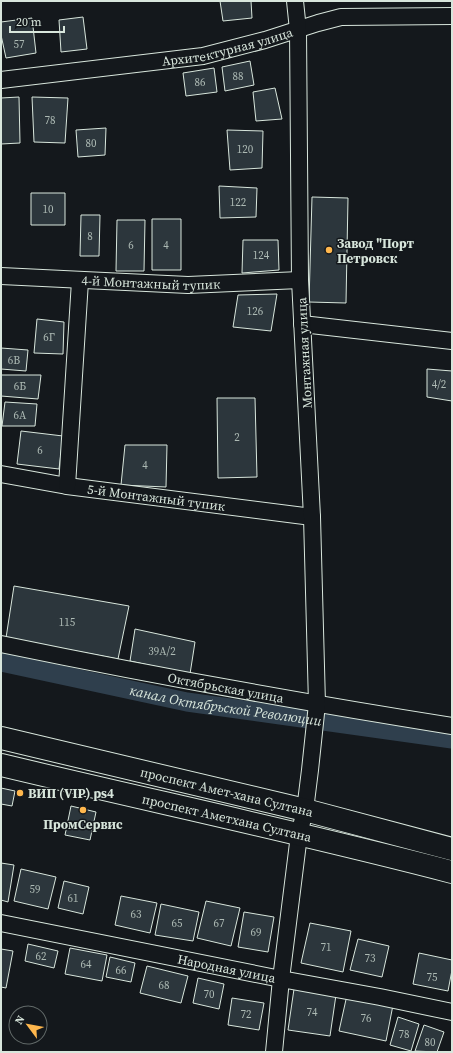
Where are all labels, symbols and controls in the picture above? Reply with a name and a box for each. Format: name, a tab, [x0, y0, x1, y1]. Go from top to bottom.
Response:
scale bar	[10, 8, 64, 34]
text: 20 m	[16, 14, 42, 30]
street label: Архитектурная улица	[161, 24, 295, 70]
house number: 57	[14, 37, 25, 52]
house number: 88	[233, 69, 244, 84]
house number: 86	[195, 75, 206, 90]
house number: 78	[45, 113, 56, 128]
house number: 80	[86, 136, 97, 151]
house number: 120	[237, 142, 254, 157]
house number: 122	[230, 195, 247, 210]
house number: 10	[43, 202, 54, 217]
house number: 8	[87, 229, 93, 244]
place label: Завод "Порт Петровск	[337, 235, 414, 267]
house number: 6	[128, 238, 134, 253]
house number: 4	[163, 238, 169, 253]
marker: Завод "Порт Петровск	[324, 245, 334, 255]
house number: 124	[253, 248, 270, 263]
street label: 4-й Монтажный тупик	[81, 272, 221, 294]
street label: Монтажная улица	[293, 297, 316, 409]
house number: 126	[247, 304, 264, 319]
house number: 6Г	[43, 330, 55, 345]
house number: 6В	[8, 353, 20, 368]
house number: 4/2	[432, 377, 447, 392]
house number: 6Б	[14, 379, 26, 394]
house number: 6А	[14, 408, 27, 423]
house number: 2	[234, 430, 240, 445]
house number: 6	[37, 443, 43, 458]
house number: 4	[142, 458, 148, 473]
street label: 5-й Монтажный тупик	[86, 481, 226, 515]
house number: 115	[59, 615, 76, 630]
house number: 39А/2	[148, 644, 176, 659]
street label: Октябрьская улица	[166, 669, 285, 707]
water label: канал Октябрьской Революции	[128, 680, 323, 731]
street label: проспект Амет-хана Султана	[138, 763, 315, 821]
place label: ВИП (VIP) ps4	[28, 785, 114, 802]
marker: ВИП (VIP) ps4	[15, 788, 25, 798]
street label: проспект Аметхана Султана	[140, 790, 314, 846]
marker: ПромСервис	[78, 805, 88, 815]
place label: ПромСервис	[43, 816, 123, 833]
house number: 59	[30, 882, 41, 897]
house number: 61	[68, 891, 79, 906]
house number: 63	[131, 907, 142, 922]
house number: 65	[172, 916, 183, 931]
house number: 67	[214, 916, 225, 931]
house number: 69	[251, 925, 262, 940]
house number: 71	[321, 940, 332, 955]
house number: 62	[36, 949, 47, 964]
street label: Народная улица	[176, 950, 277, 987]
house number: 73	[365, 951, 376, 966]
house number: 64	[81, 957, 92, 972]
house number: 66	[116, 963, 127, 978]
house number: 75	[427, 970, 438, 985]
house number: 68	[159, 978, 170, 993]
house number: 70	[204, 987, 215, 1002]
north arrow	[8, 1005, 48, 1045]
house number: 74	[307, 1005, 318, 1020]
house number: 72	[241, 1007, 252, 1022]
house number: 76	[361, 1011, 372, 1026]
text: N	[11, 1013, 28, 1027]
house number: 78	[399, 1027, 410, 1042]
house number: 80	[425, 1035, 436, 1050]

